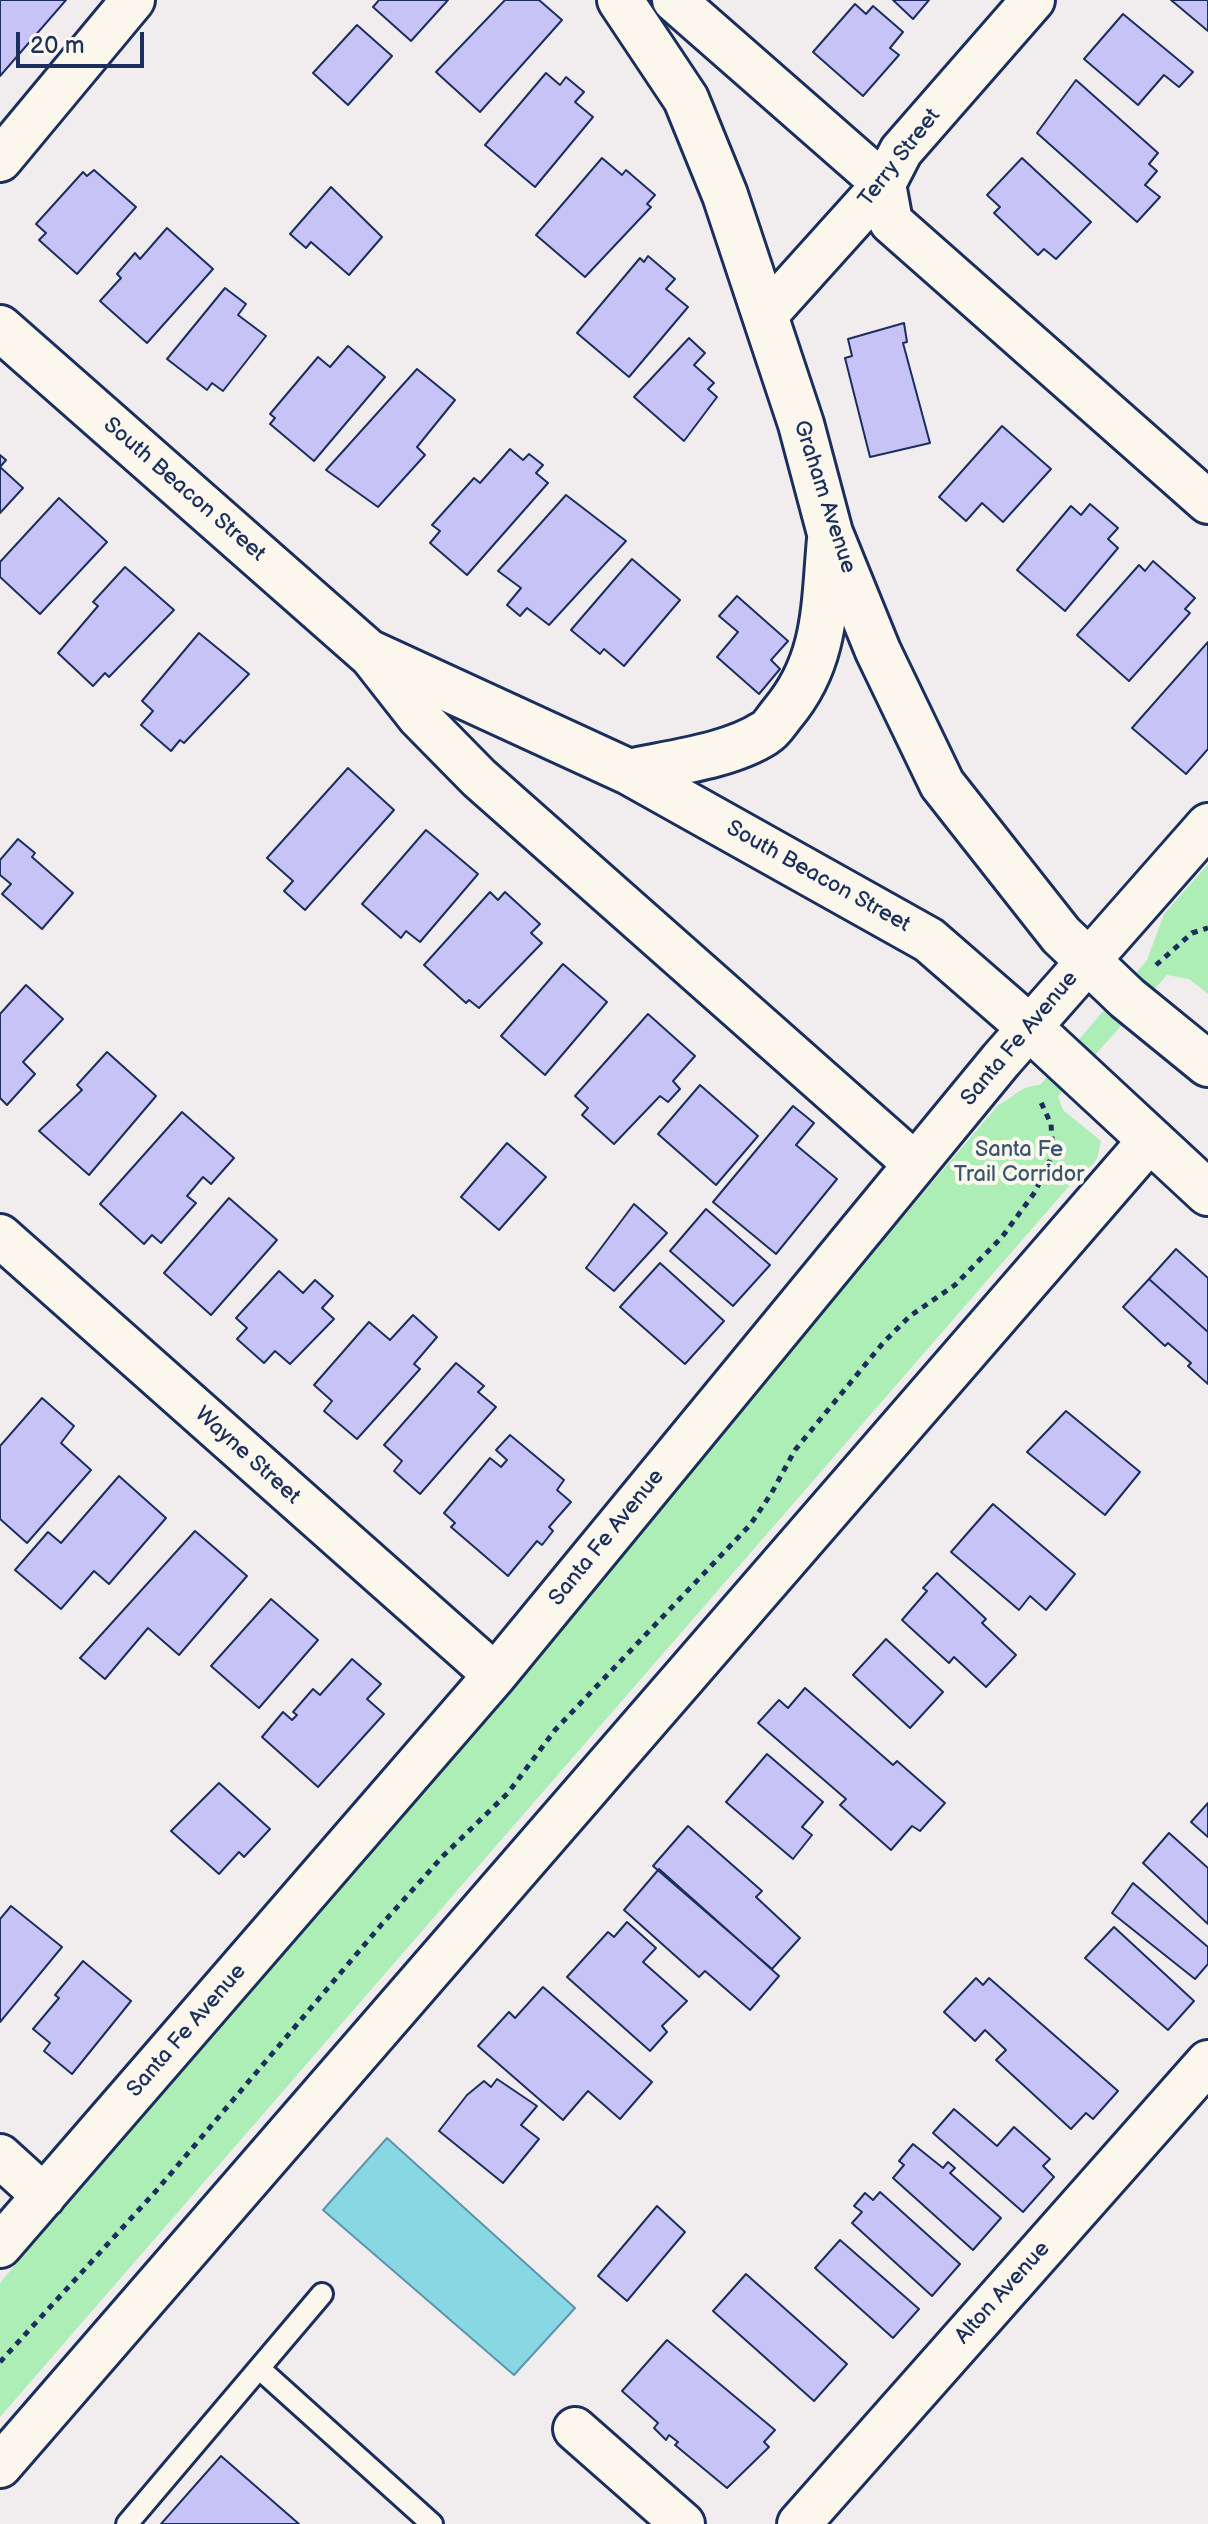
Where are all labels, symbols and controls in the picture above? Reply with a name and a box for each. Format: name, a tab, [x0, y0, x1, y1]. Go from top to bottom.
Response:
scale bar	[20, 16, 148, 66]
text: 20 m	[30, 31, 85, 60]
street label: Terry Street	[854, 104, 946, 212]
street label: South Beacon Street	[98, 412, 270, 568]
street label: Graham Avenue	[787, 417, 861, 577]
street label: South Beacon Street	[721, 815, 915, 939]
street label: Santa Fe Avenue	[956, 966, 1084, 1112]
park label: Santa Fe Trail Corridor	[954, 1137, 1084, 1188]
street label: Wayne Street	[189, 1402, 305, 1510]
street label: Santa Fe Avenue	[544, 1464, 670, 1612]
street label: Santa Fe Avenue	[122, 1959, 252, 2103]
street label: Alton Avenue	[950, 2236, 1056, 2350]

